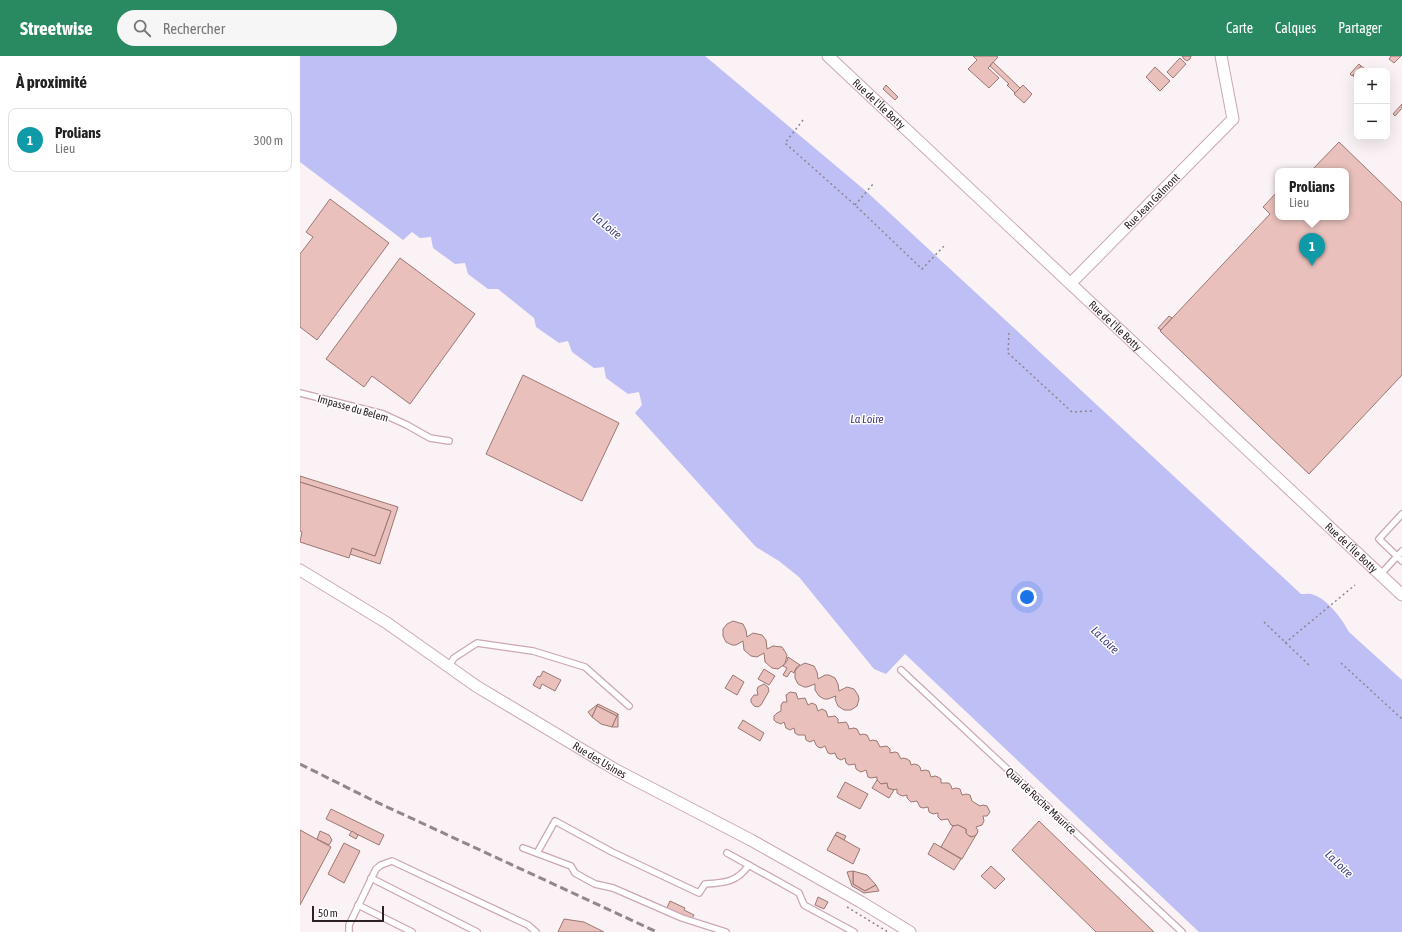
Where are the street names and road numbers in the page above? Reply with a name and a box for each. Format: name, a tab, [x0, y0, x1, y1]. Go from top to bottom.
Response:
street label: Rue de l'Île Botty	[850, 77, 908, 132]
street label: Rue Jean Galmont	[1122, 171, 1182, 231]
street label: Rue de l'Île Botty	[1087, 298, 1144, 353]
street label: Impasse du Belem	[316, 392, 390, 424]
street label: Rue de l'Île Botty	[1323, 520, 1380, 575]
street label: Rue des Usines	[571, 740, 629, 780]
street label: Quai de Roche Maurice	[1003, 765, 1079, 837]

